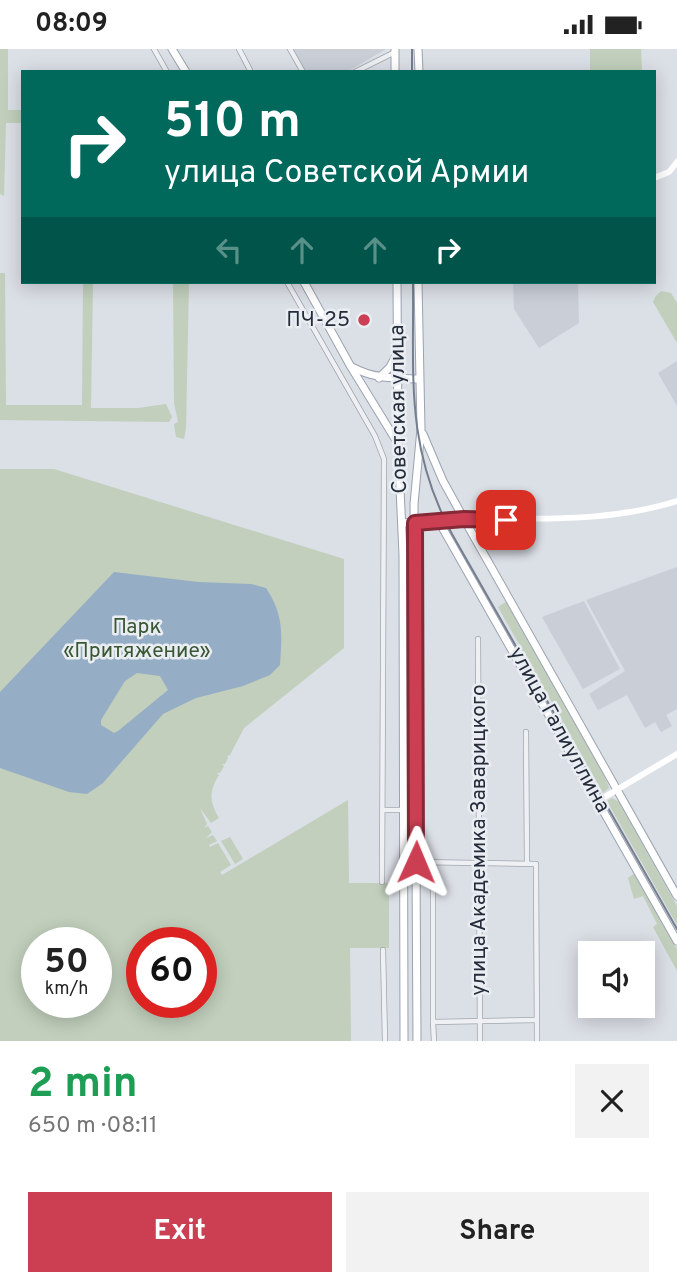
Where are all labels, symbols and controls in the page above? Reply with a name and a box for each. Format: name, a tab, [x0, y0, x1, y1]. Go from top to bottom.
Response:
text: 08:09	[35, 8, 108, 41]
text: 510 m	[164, 93, 301, 155]
icon: right	[49, 98, 140, 189]
text: улица Советской Армии	[164, 154, 529, 194]
icon: left	[210, 231, 248, 269]
icon: ahead	[283, 231, 321, 269]
icon: ahead	[356, 231, 394, 269]
icon: right	[429, 231, 467, 269]
place label: ПЧ-25	[286, 307, 350, 334]
marker: ПЧ-25	[356, 312, 372, 328]
street label: Советская улица	[384, 324, 414, 494]
pin	[476, 490, 536, 550]
icon: arrive	[487, 501, 525, 539]
park label: Парк «Притяжение»	[63, 614, 211, 665]
street label: улица Галиуллина	[502, 642, 616, 818]
street label: улица Академика Заварицкого	[466, 684, 493, 996]
position arrow	[379, 825, 453, 899]
speed limit sign: 60	[126, 927, 217, 1018]
text: 50	[44, 941, 89, 985]
map controls	[578, 941, 655, 1018]
button: sound	[578, 941, 655, 1018]
text: km/h	[45, 978, 88, 1001]
text: 2 min	[28, 1059, 138, 1112]
button: close	[575, 1064, 649, 1138]
text: 650 m · 08:11	[28, 1112, 158, 1141]
button: Exit	[28, 1192, 332, 1272]
button: Share	[346, 1192, 649, 1272]

